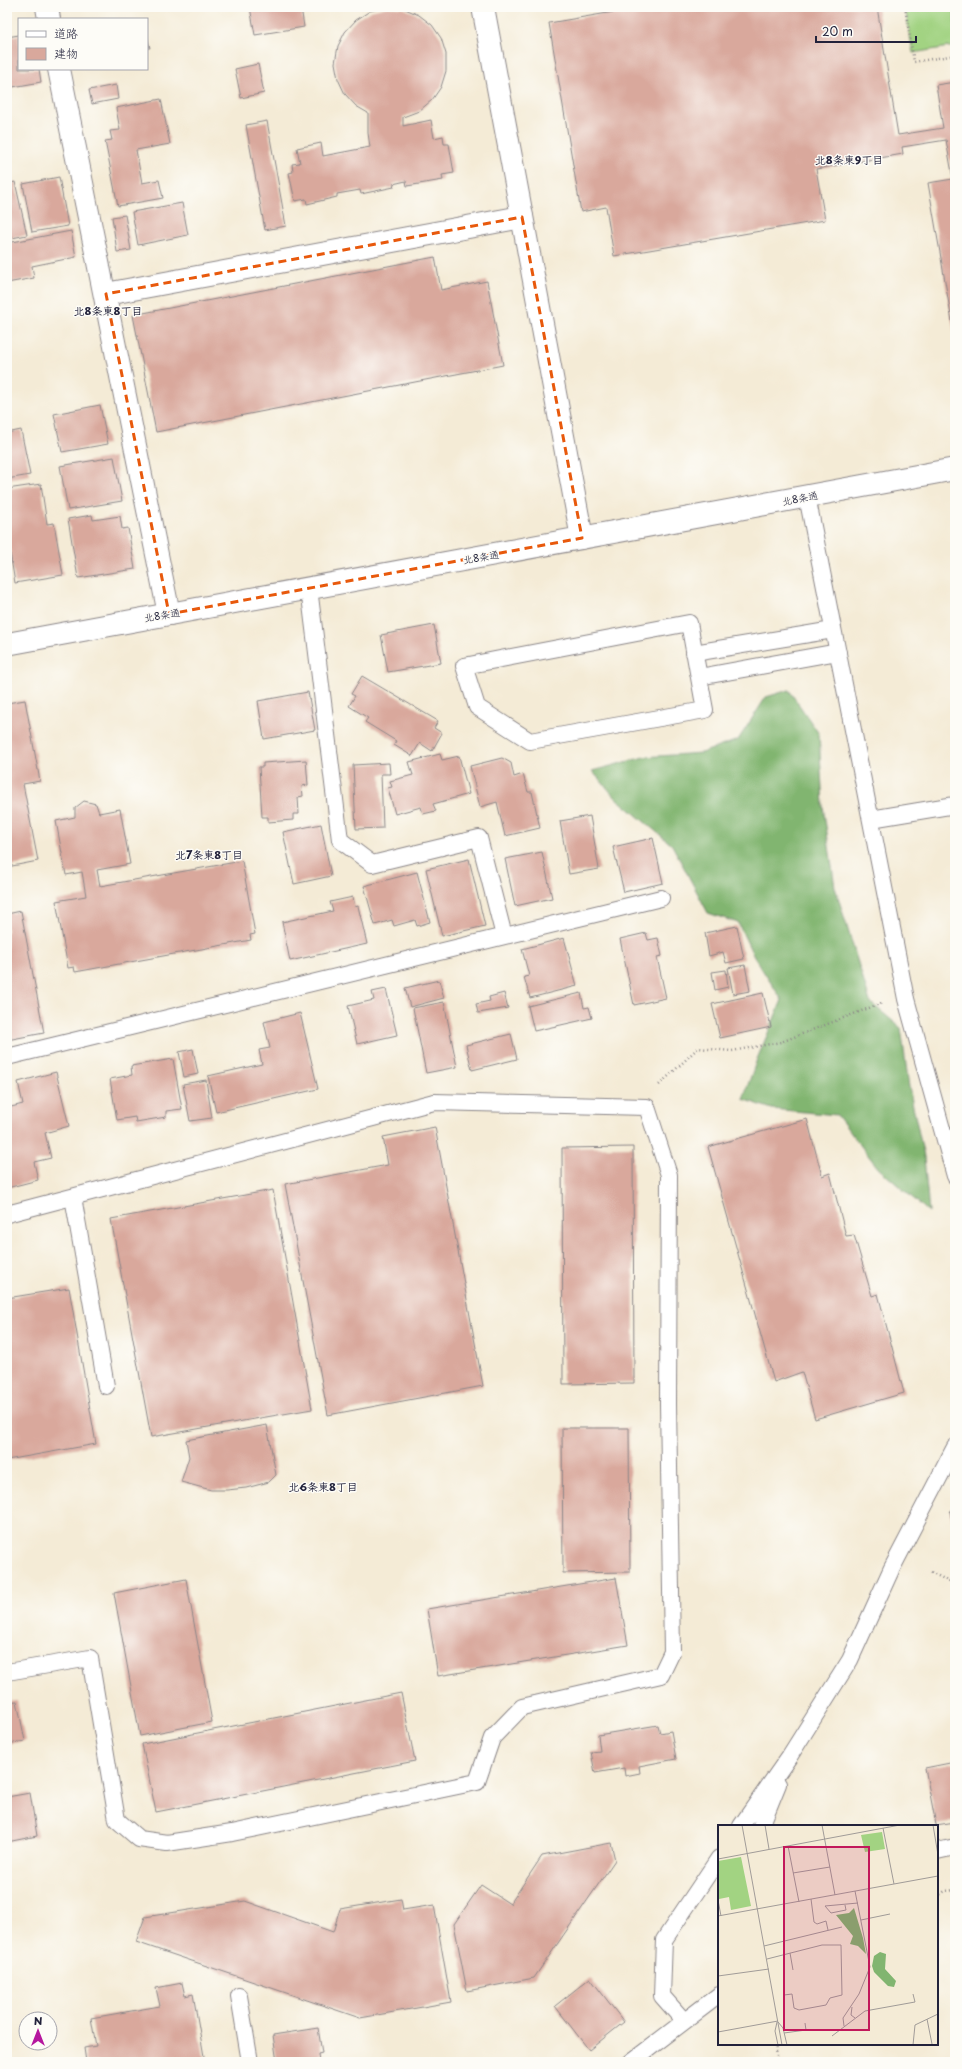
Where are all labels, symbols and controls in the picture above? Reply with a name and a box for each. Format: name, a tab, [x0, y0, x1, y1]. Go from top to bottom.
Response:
legend	[18, 18, 148, 70]
scale bar	[816, 18, 916, 44]
text: 20 m	[822, 22, 853, 40]
text: 道路	[54, 24, 78, 42]
text: 建物	[54, 44, 78, 62]
district label: 北8条東9丁目	[815, 151, 883, 168]
district label: 北8条東8丁目	[74, 302, 142, 319]
street label: 北8条通	[781, 487, 819, 508]
street label: 北8条通	[462, 546, 500, 567]
street label: 北8条通	[143, 604, 181, 625]
district label: 北7条東8丁目	[175, 846, 243, 863]
district label: 北6条東8丁目	[288, 1478, 358, 1495]
inset map	[718, 1825, 938, 2045]
north arrow	[18, 2011, 58, 2051]
text: N	[34, 2012, 43, 2029]

